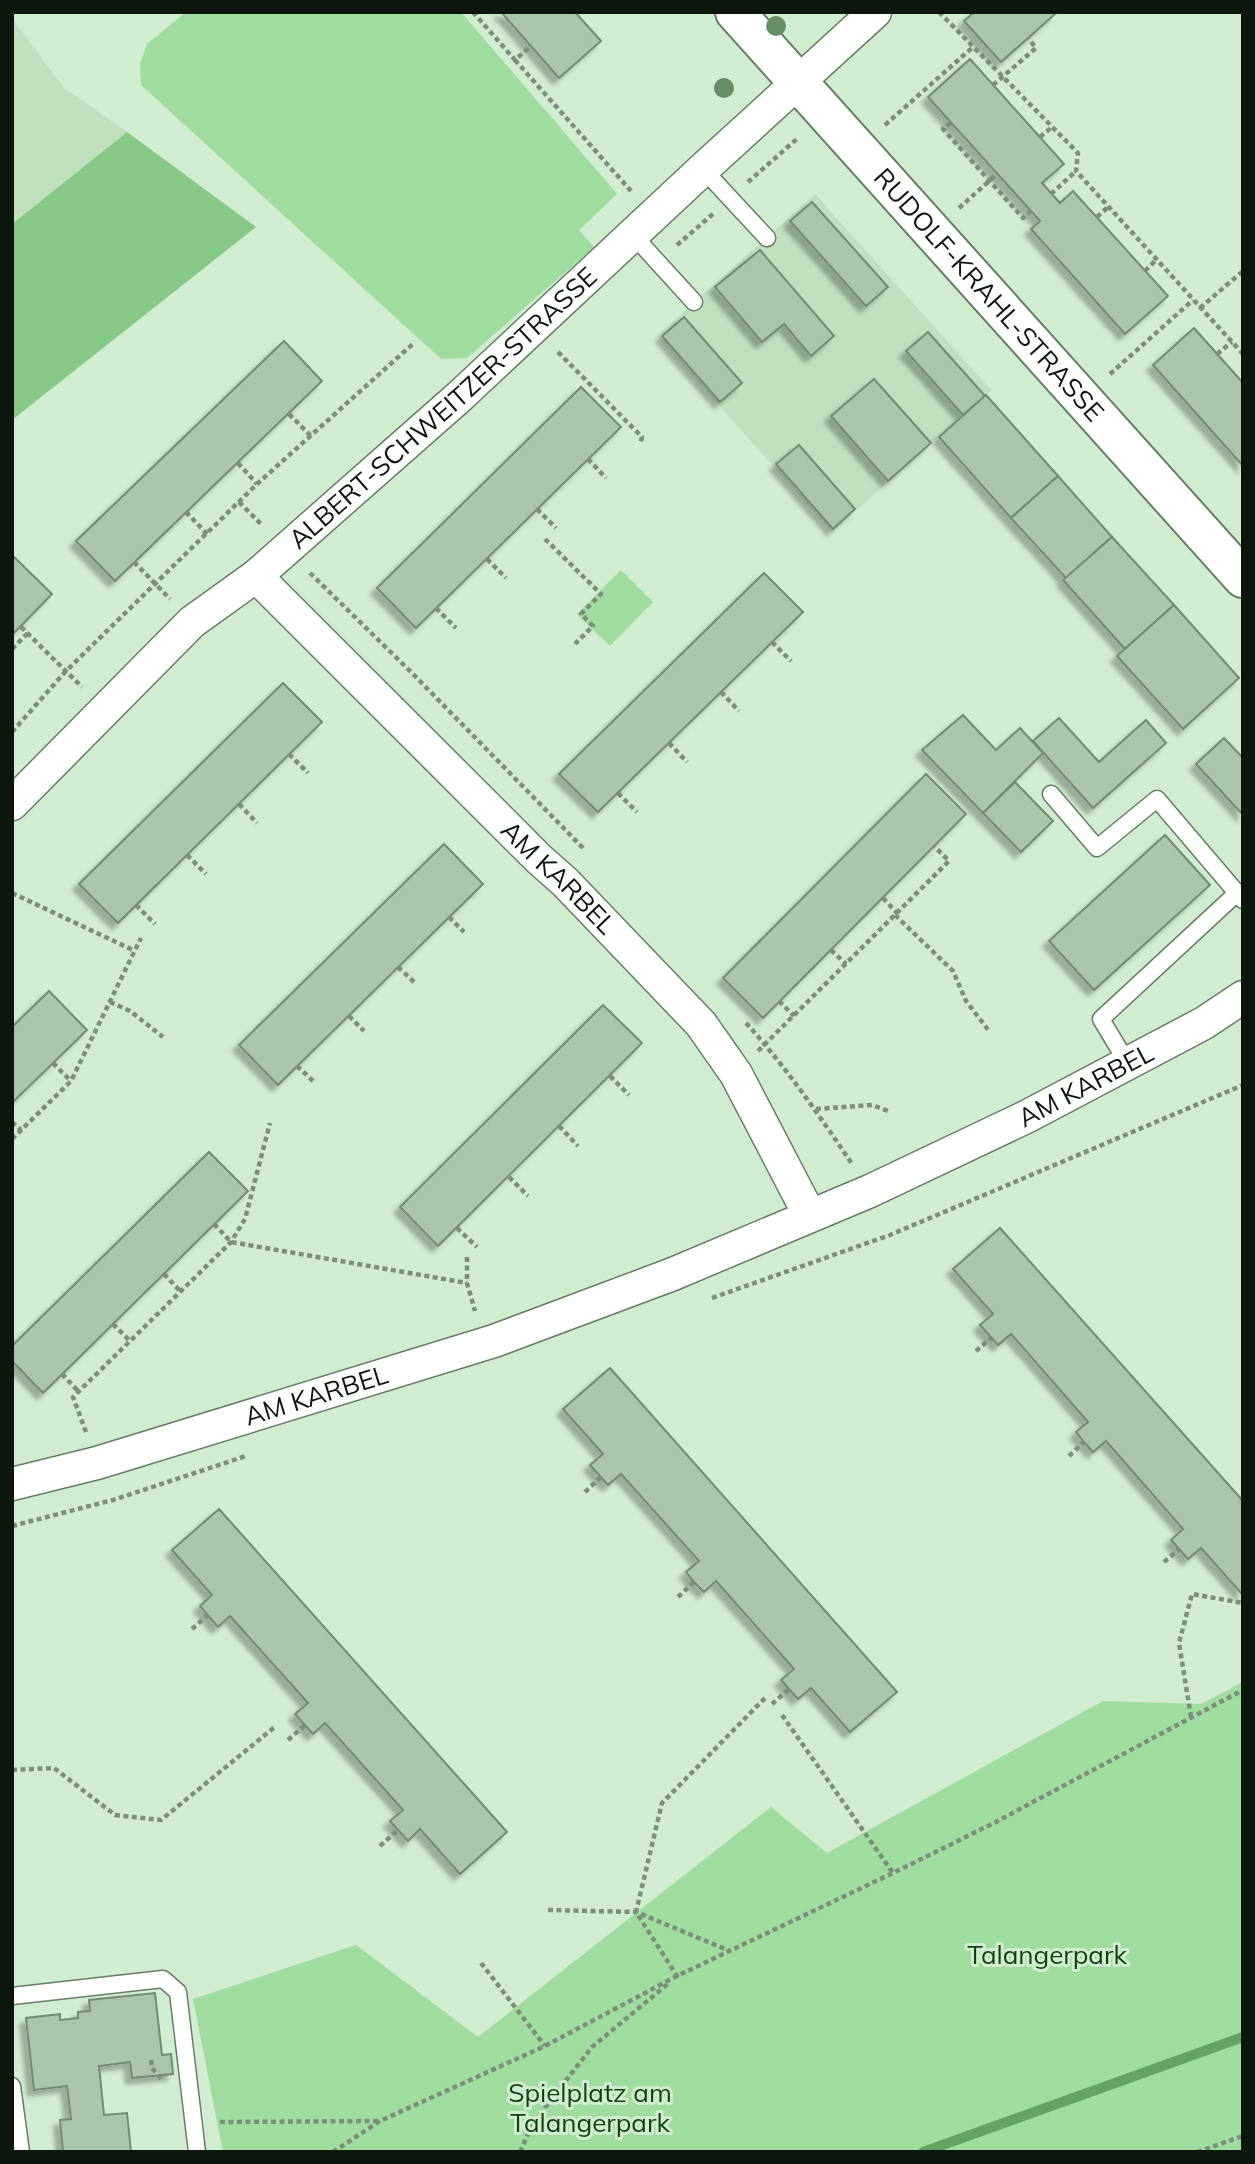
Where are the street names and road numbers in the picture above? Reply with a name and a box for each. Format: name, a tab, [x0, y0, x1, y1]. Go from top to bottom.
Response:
street label: RUDOLF-KRAHL-STRASSE	[867, 161, 1111, 428]
street label: ALBERT-SCHWEITZER-STRASSE	[282, 260, 603, 556]
street label: AM KARBEL	[494, 813, 623, 941]
street label: AM KARBEL	[1012, 1036, 1159, 1134]
street label: AM KARBEL	[240, 1358, 392, 1433]

